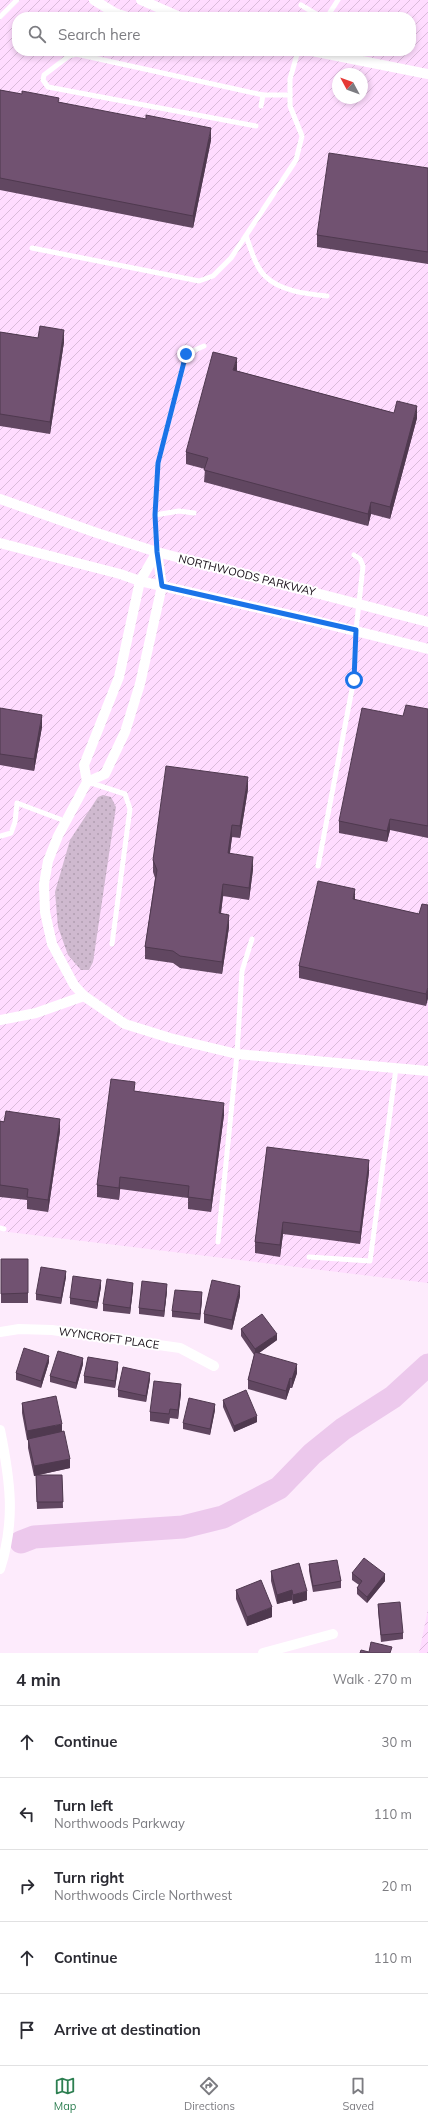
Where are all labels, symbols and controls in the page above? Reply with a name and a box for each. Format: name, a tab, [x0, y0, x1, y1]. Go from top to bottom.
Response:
search box	[12, 12, 416, 56]
icon: search	[26, 23, 48, 45]
text: Search here	[58, 25, 140, 44]
north arrow	[332, 68, 368, 104]
route end	[177, 345, 195, 363]
street label: NORTHWOODS PARKWAY	[177, 551, 317, 599]
route start	[345, 671, 363, 689]
street label: WYNCROFT PLACE	[58, 1324, 160, 1352]
text: 4 min	[16, 1669, 61, 1690]
text: Walk · 270 m	[333, 1671, 412, 1687]
icon: ahead	[16, 1731, 38, 1753]
text: Continue	[54, 1732, 117, 1751]
text: 30 m	[382, 1734, 412, 1750]
text: Turn left	[54, 1796, 113, 1815]
icon: left	[16, 1803, 38, 1825]
text: 110 m	[374, 1806, 412, 1822]
text: Northwoods Parkway	[54, 1815, 185, 1831]
text: Turn right	[54, 1868, 124, 1887]
icon: right	[16, 1875, 38, 1897]
text: 20 m	[382, 1878, 412, 1894]
text: Northwoods Circle Northwest	[54, 1887, 232, 1903]
icon: ahead	[16, 1947, 38, 1969]
text: Continue	[54, 1948, 117, 1967]
text: 110 m	[374, 1950, 412, 1966]
icon: arrive	[16, 2019, 38, 2041]
text: Arrive at destination	[54, 2020, 201, 2039]
tab: Map	[54, 2075, 76, 2113]
tab: Directions	[184, 2075, 235, 2113]
tab: Saved	[342, 2075, 374, 2113]

